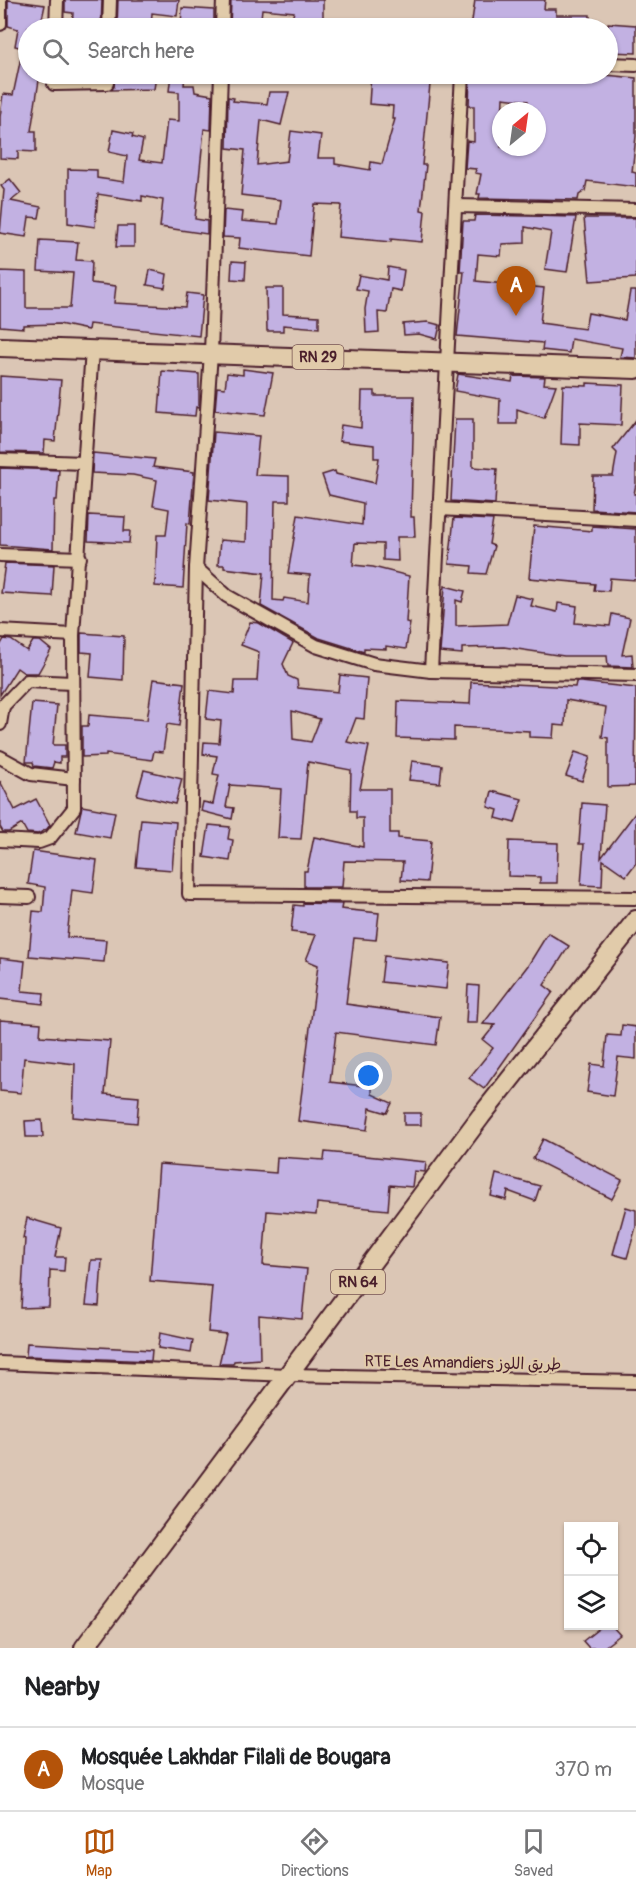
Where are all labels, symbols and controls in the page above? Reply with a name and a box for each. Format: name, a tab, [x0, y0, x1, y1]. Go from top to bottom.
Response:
search box	[18, 18, 618, 84]
icon: search	[39, 35, 72, 68]
text: Search here	[87, 37, 194, 65]
north arrow	[492, 102, 546, 156]
pin: A	[496, 266, 536, 316]
road number: RN 29	[292, 345, 344, 369]
your location	[354, 1061, 383, 1090]
road number: RN 64	[331, 1270, 385, 1294]
street label: RTE Les Amandiers طريق اللوز	[364, 1351, 562, 1375]
map controls	[564, 1522, 618, 1630]
button: locate	[564, 1522, 618, 1576]
button: layers	[564, 1576, 618, 1630]
text: Nearby	[24, 1671, 100, 1703]
text: Mosquée Lakhdar Filali de Bougara	[81, 1743, 391, 1771]
text: A	[37, 1757, 50, 1782]
text: 370 m	[555, 1757, 612, 1782]
text: Mosque	[81, 1771, 144, 1796]
tab: Map	[83, 1825, 116, 1881]
tab: Directions	[281, 1825, 349, 1881]
tab: Saved	[514, 1825, 553, 1881]

